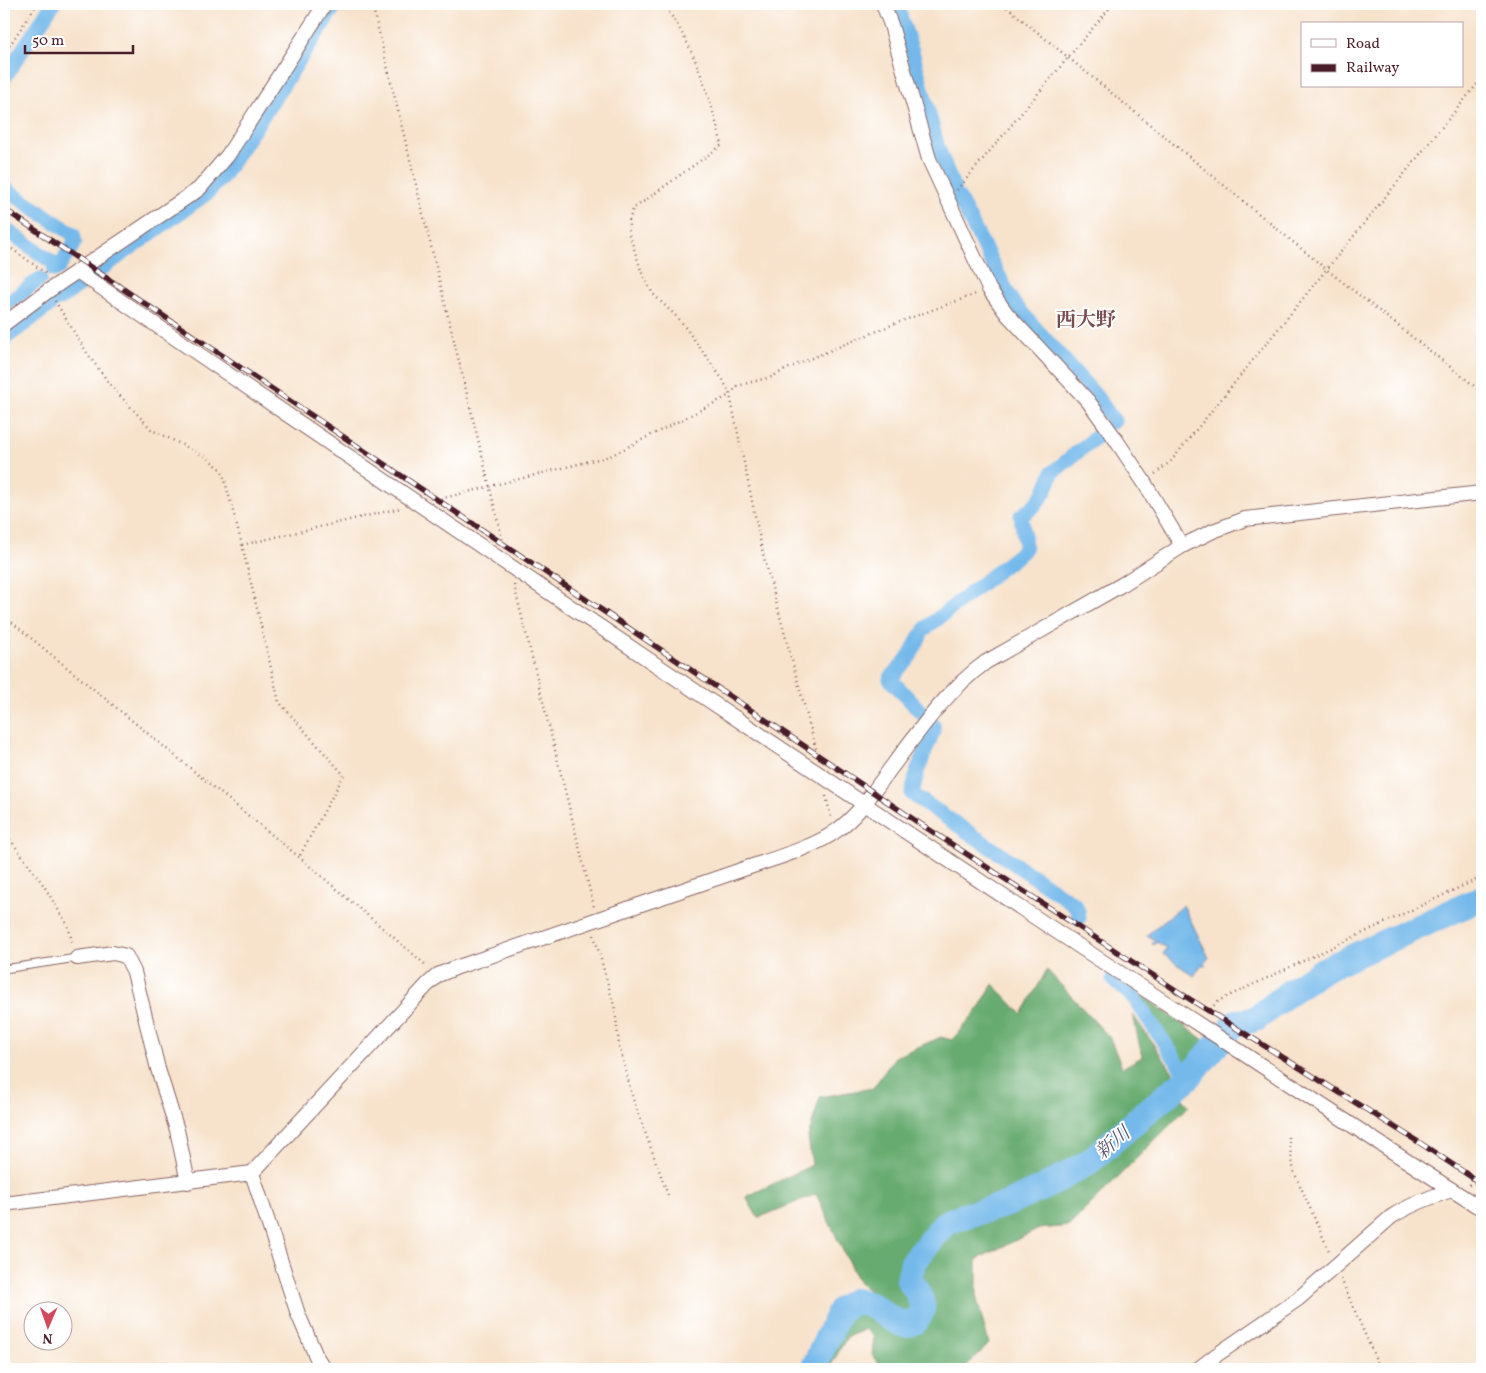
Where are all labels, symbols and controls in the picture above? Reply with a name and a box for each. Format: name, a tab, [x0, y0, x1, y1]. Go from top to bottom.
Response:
scale bar	[25, 22, 132, 54]
legend	[1301, 22, 1464, 88]
text: 50 m	[32, 31, 64, 52]
text: Road	[1346, 34, 1380, 55]
text: Railway	[1346, 58, 1399, 79]
district label: 西大野	[1056, 307, 1116, 335]
water label: 新川	[1090, 1120, 1138, 1166]
north arrow	[22, 1300, 72, 1350]
text: N	[42, 1328, 53, 1347]

